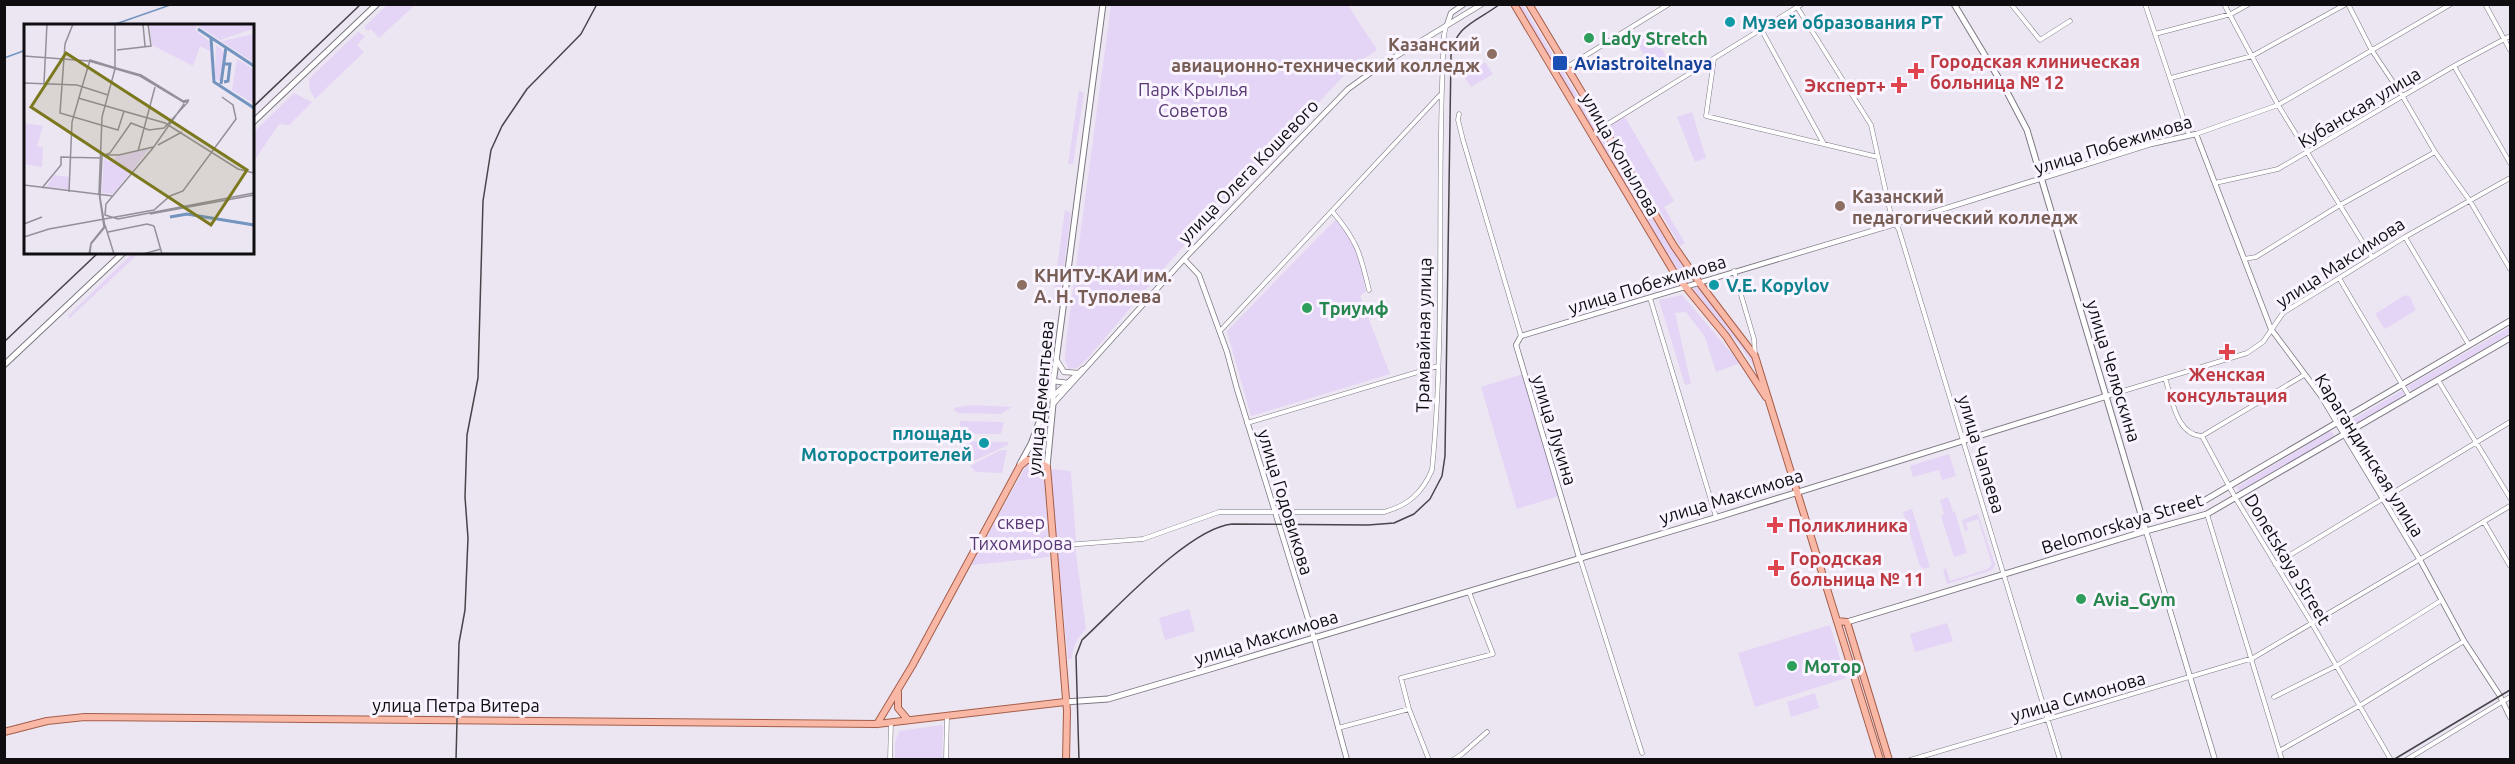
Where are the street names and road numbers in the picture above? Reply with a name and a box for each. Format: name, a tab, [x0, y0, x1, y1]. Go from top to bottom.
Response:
street label: Кубанская улица	[2294, 63, 2424, 151]
street label: улица Копылова	[1578, 89, 1664, 219]
street label: улица Олега Кошевого	[1174, 95, 1322, 247]
street label: улица Побежимова	[2032, 111, 2194, 177]
street label: улица Максимова	[2272, 213, 2408, 311]
street label: улица Побежимова	[1566, 251, 1728, 317]
street label: Трамвайная улица	[1412, 257, 1434, 413]
street label: улица Челюскина	[2083, 298, 2145, 444]
street label: улица Дементьева	[1023, 320, 1057, 476]
street label: Карагандинская улица	[2312, 370, 2428, 540]
street label: улица Лукина	[1529, 372, 1581, 488]
street label: улица Чапаева	[1955, 393, 2009, 515]
street label: улица Годовикова	[1254, 427, 1318, 577]
street label: улица Максимова	[1657, 465, 1805, 527]
street label: Belomorskaya Street	[2039, 489, 2205, 557]
street label: Donetskaya Street	[2241, 490, 2335, 628]
street label: улица Максимова	[1192, 606, 1340, 668]
street label: улица Симонова	[2008, 667, 2148, 725]
street label: улица Петра Витера	[372, 695, 540, 715]

